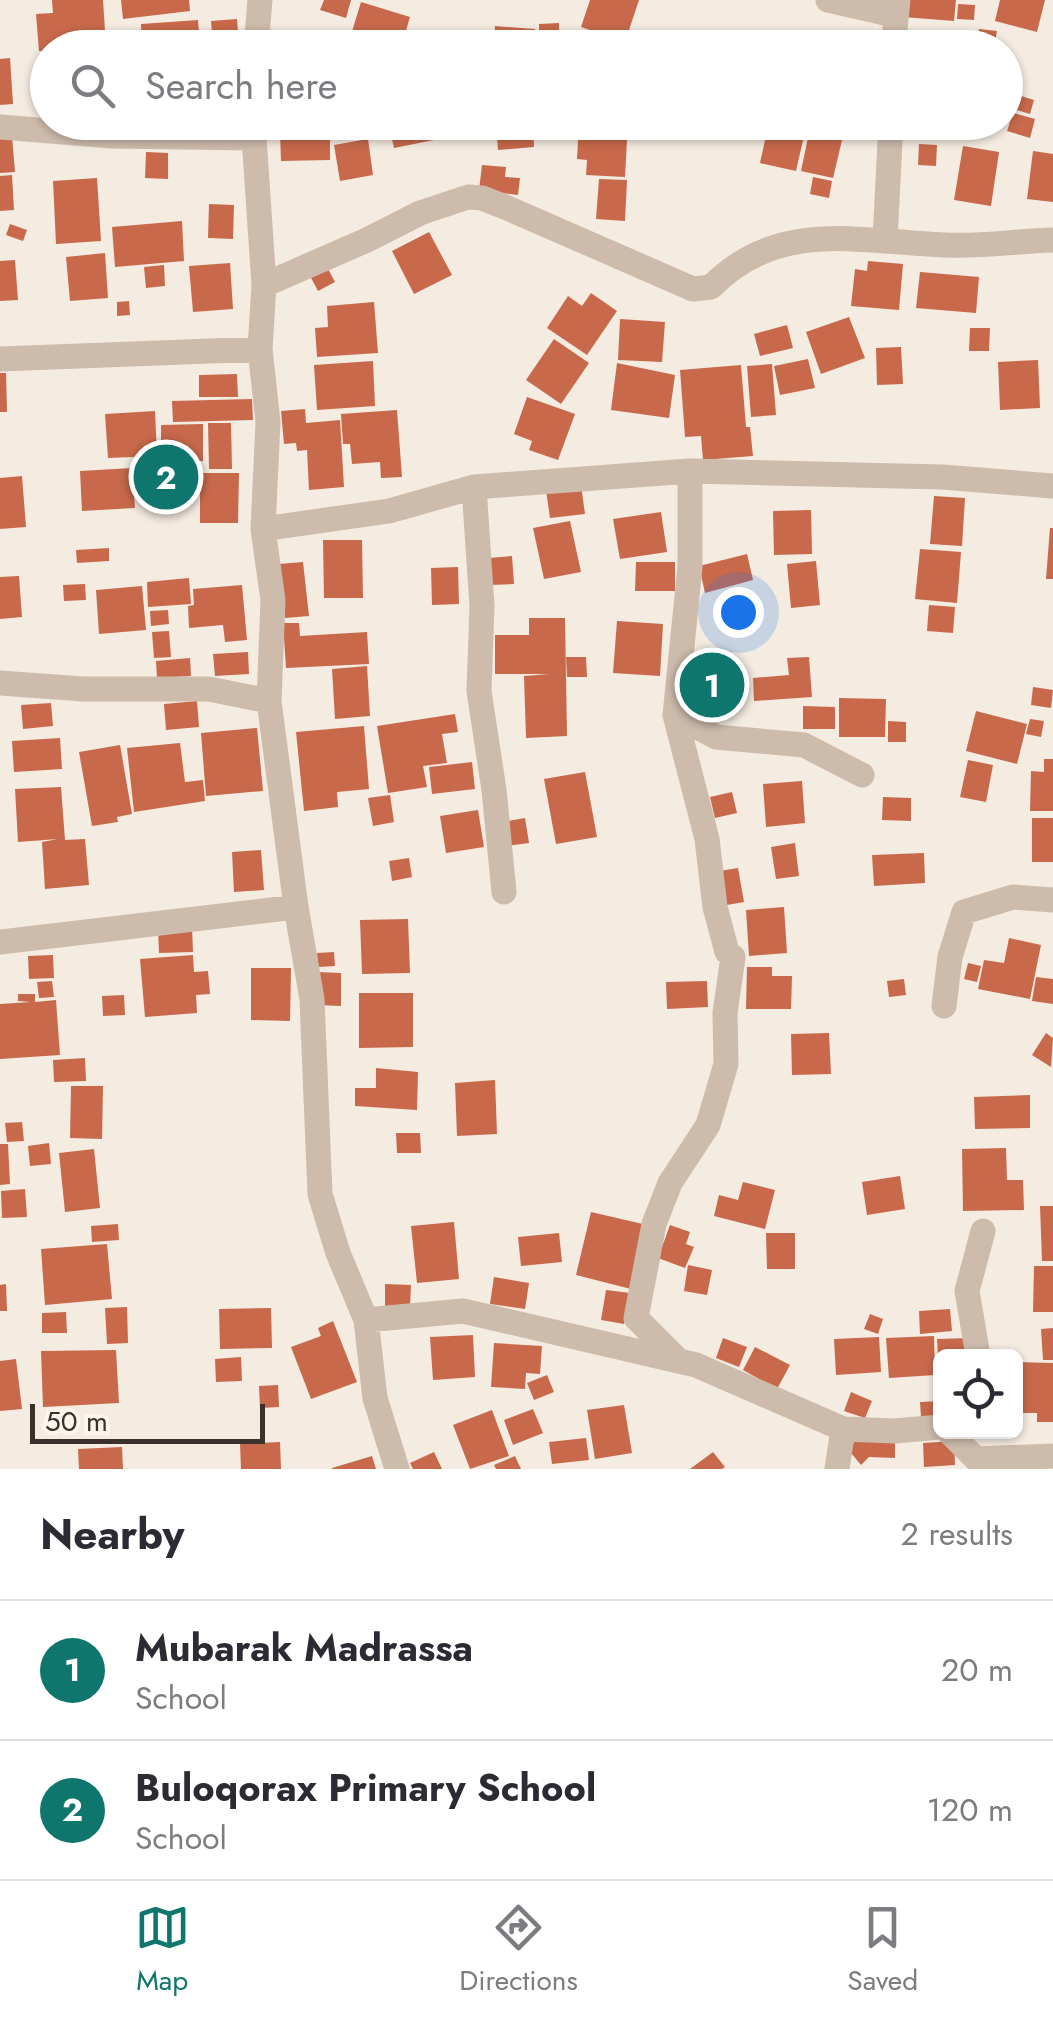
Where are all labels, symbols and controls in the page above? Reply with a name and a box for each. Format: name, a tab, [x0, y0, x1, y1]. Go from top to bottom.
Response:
search box	[30, 30, 1023, 140]
icon: search	[65, 58, 120, 113]
text: Search here	[145, 58, 337, 113]
pin: 2	[134, 440, 198, 514]
your location	[713, 587, 764, 638]
pin: 1	[680, 648, 744, 722]
map controls	[933, 1349, 1023, 1439]
button: locate	[933, 1349, 1023, 1439]
scale bar	[30, 1399, 265, 1444]
text: 50 m	[45, 1401, 108, 1442]
text: Nearby	[40, 1504, 184, 1565]
text: 2 results	[901, 1511, 1013, 1557]
text: Mubarak Madrassa	[135, 1620, 473, 1675]
text: 1	[64, 1647, 81, 1693]
text: 20 m	[941, 1647, 1013, 1693]
text: School	[135, 1675, 227, 1721]
text: Buloqorax Primary School	[135, 1760, 596, 1815]
text: 2	[62, 1787, 83, 1833]
text: 120 m	[927, 1787, 1013, 1833]
text: School	[135, 1815, 227, 1861]
tab: Map	[135, 1900, 190, 2001]
tab: Directions	[459, 1900, 578, 2001]
tab: Saved	[847, 1900, 918, 2001]

